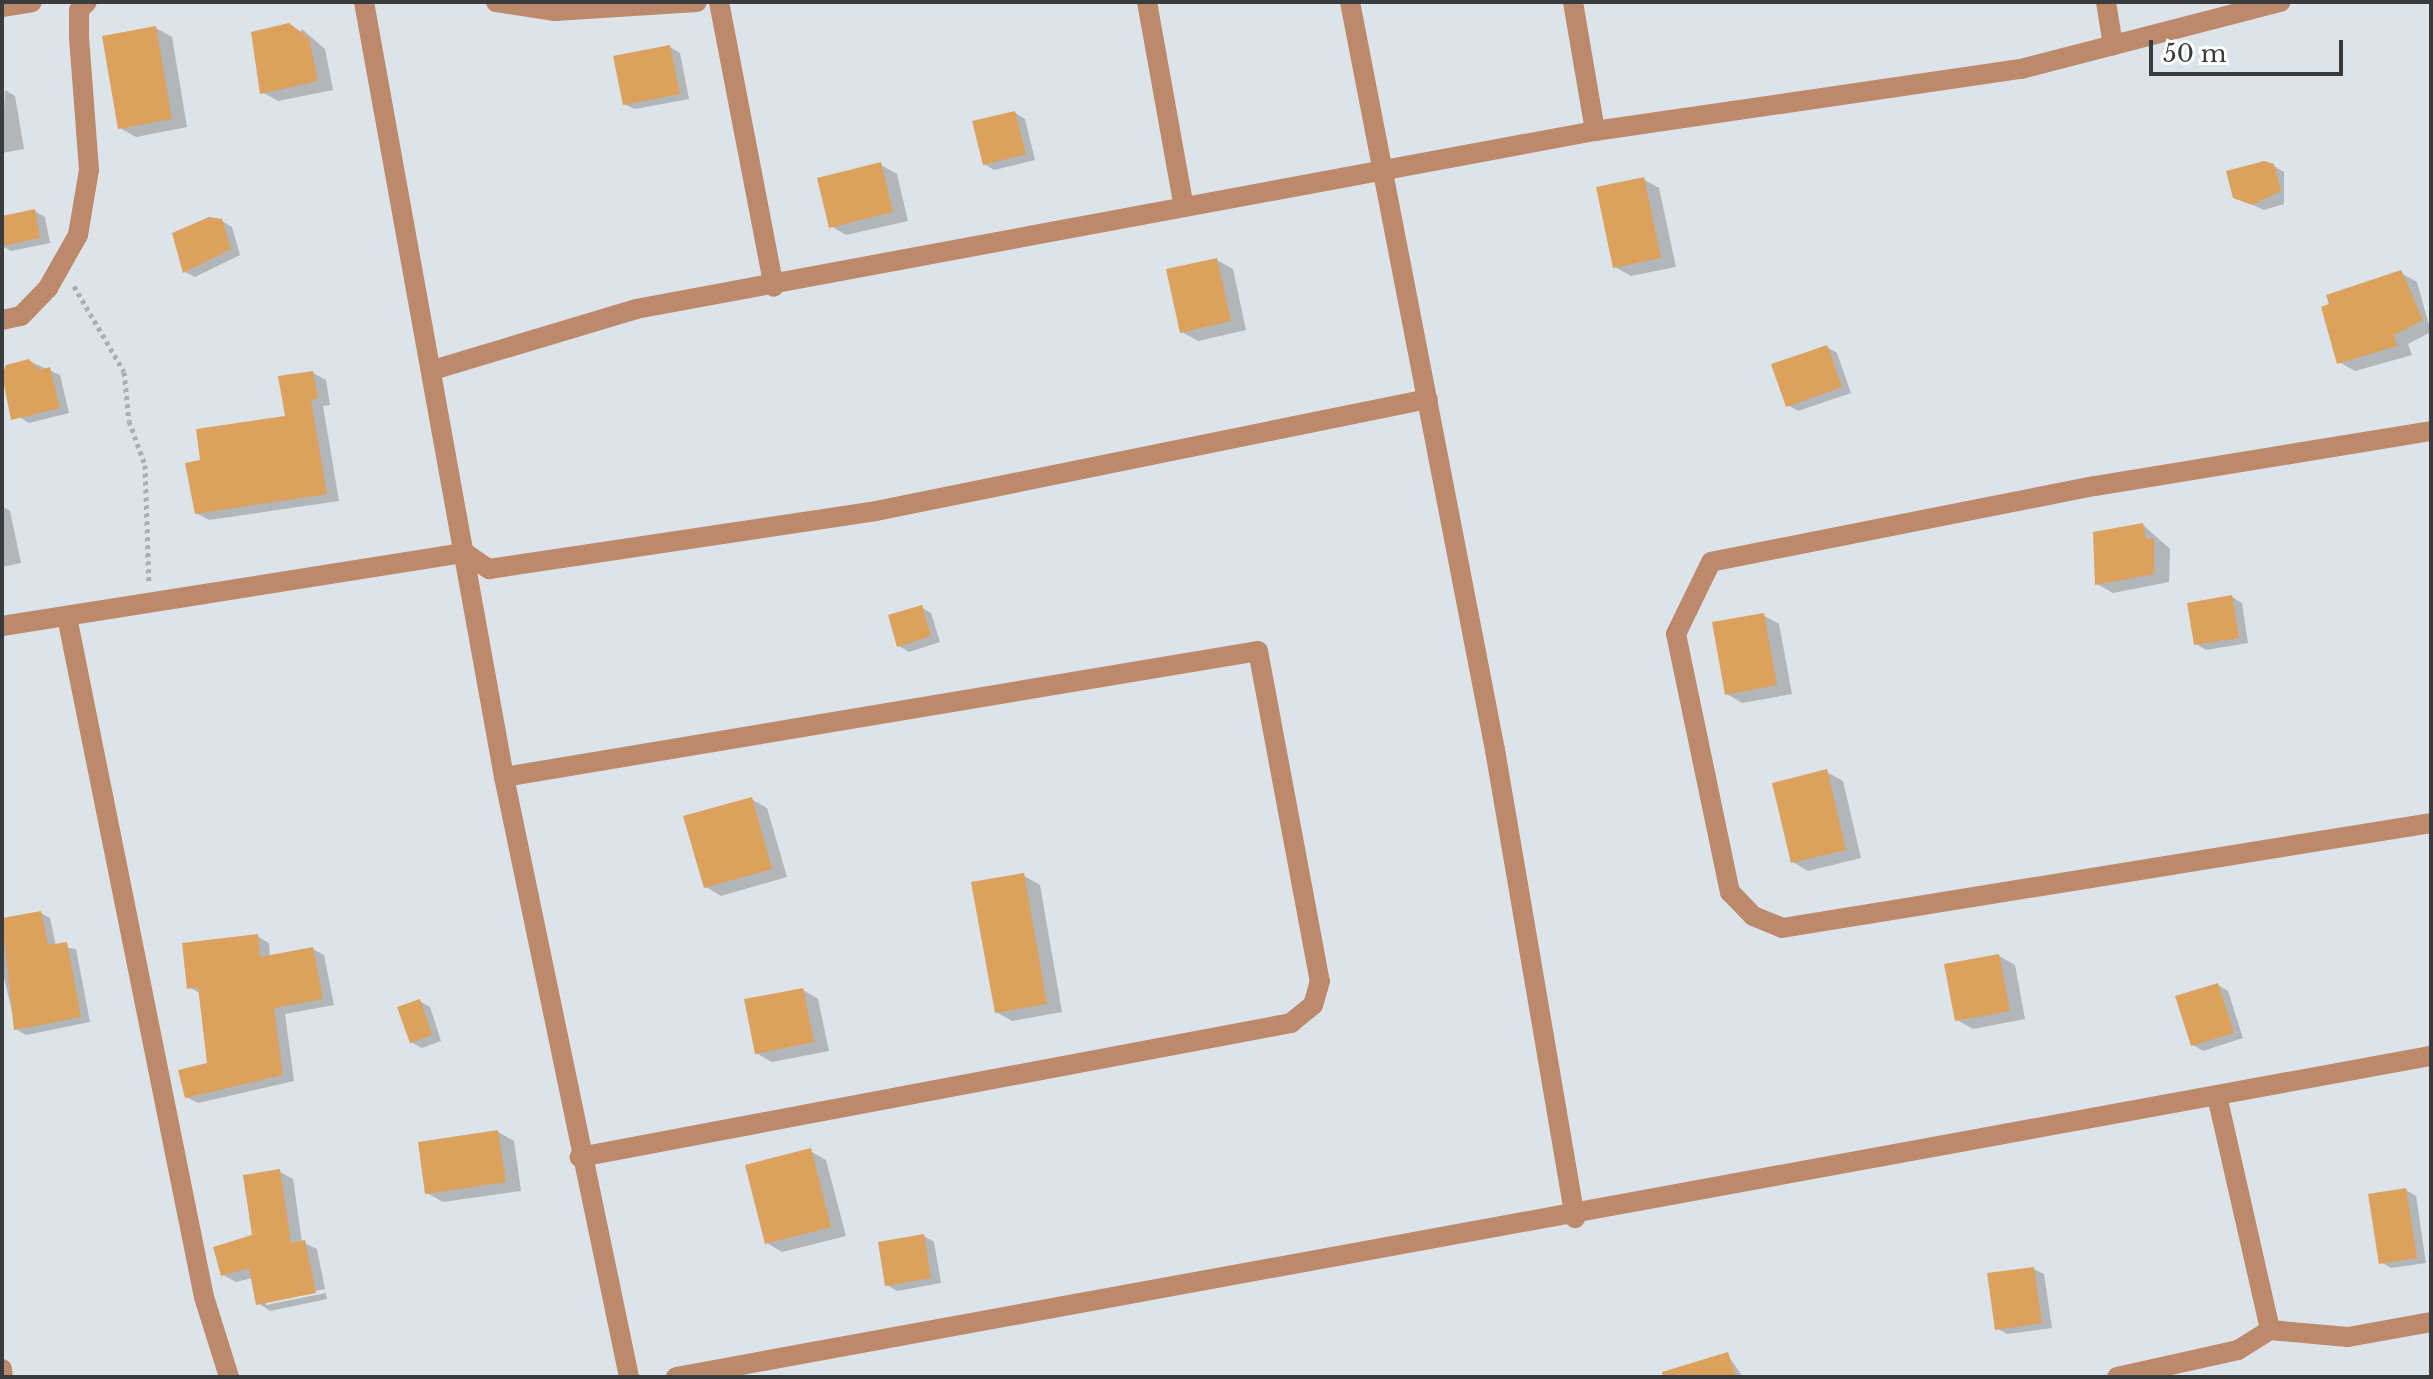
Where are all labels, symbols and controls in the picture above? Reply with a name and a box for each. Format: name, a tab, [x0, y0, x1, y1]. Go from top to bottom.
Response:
scale bar	[2153, 24, 2347, 74]
text: 50 m	[2163, 39, 2226, 68]

